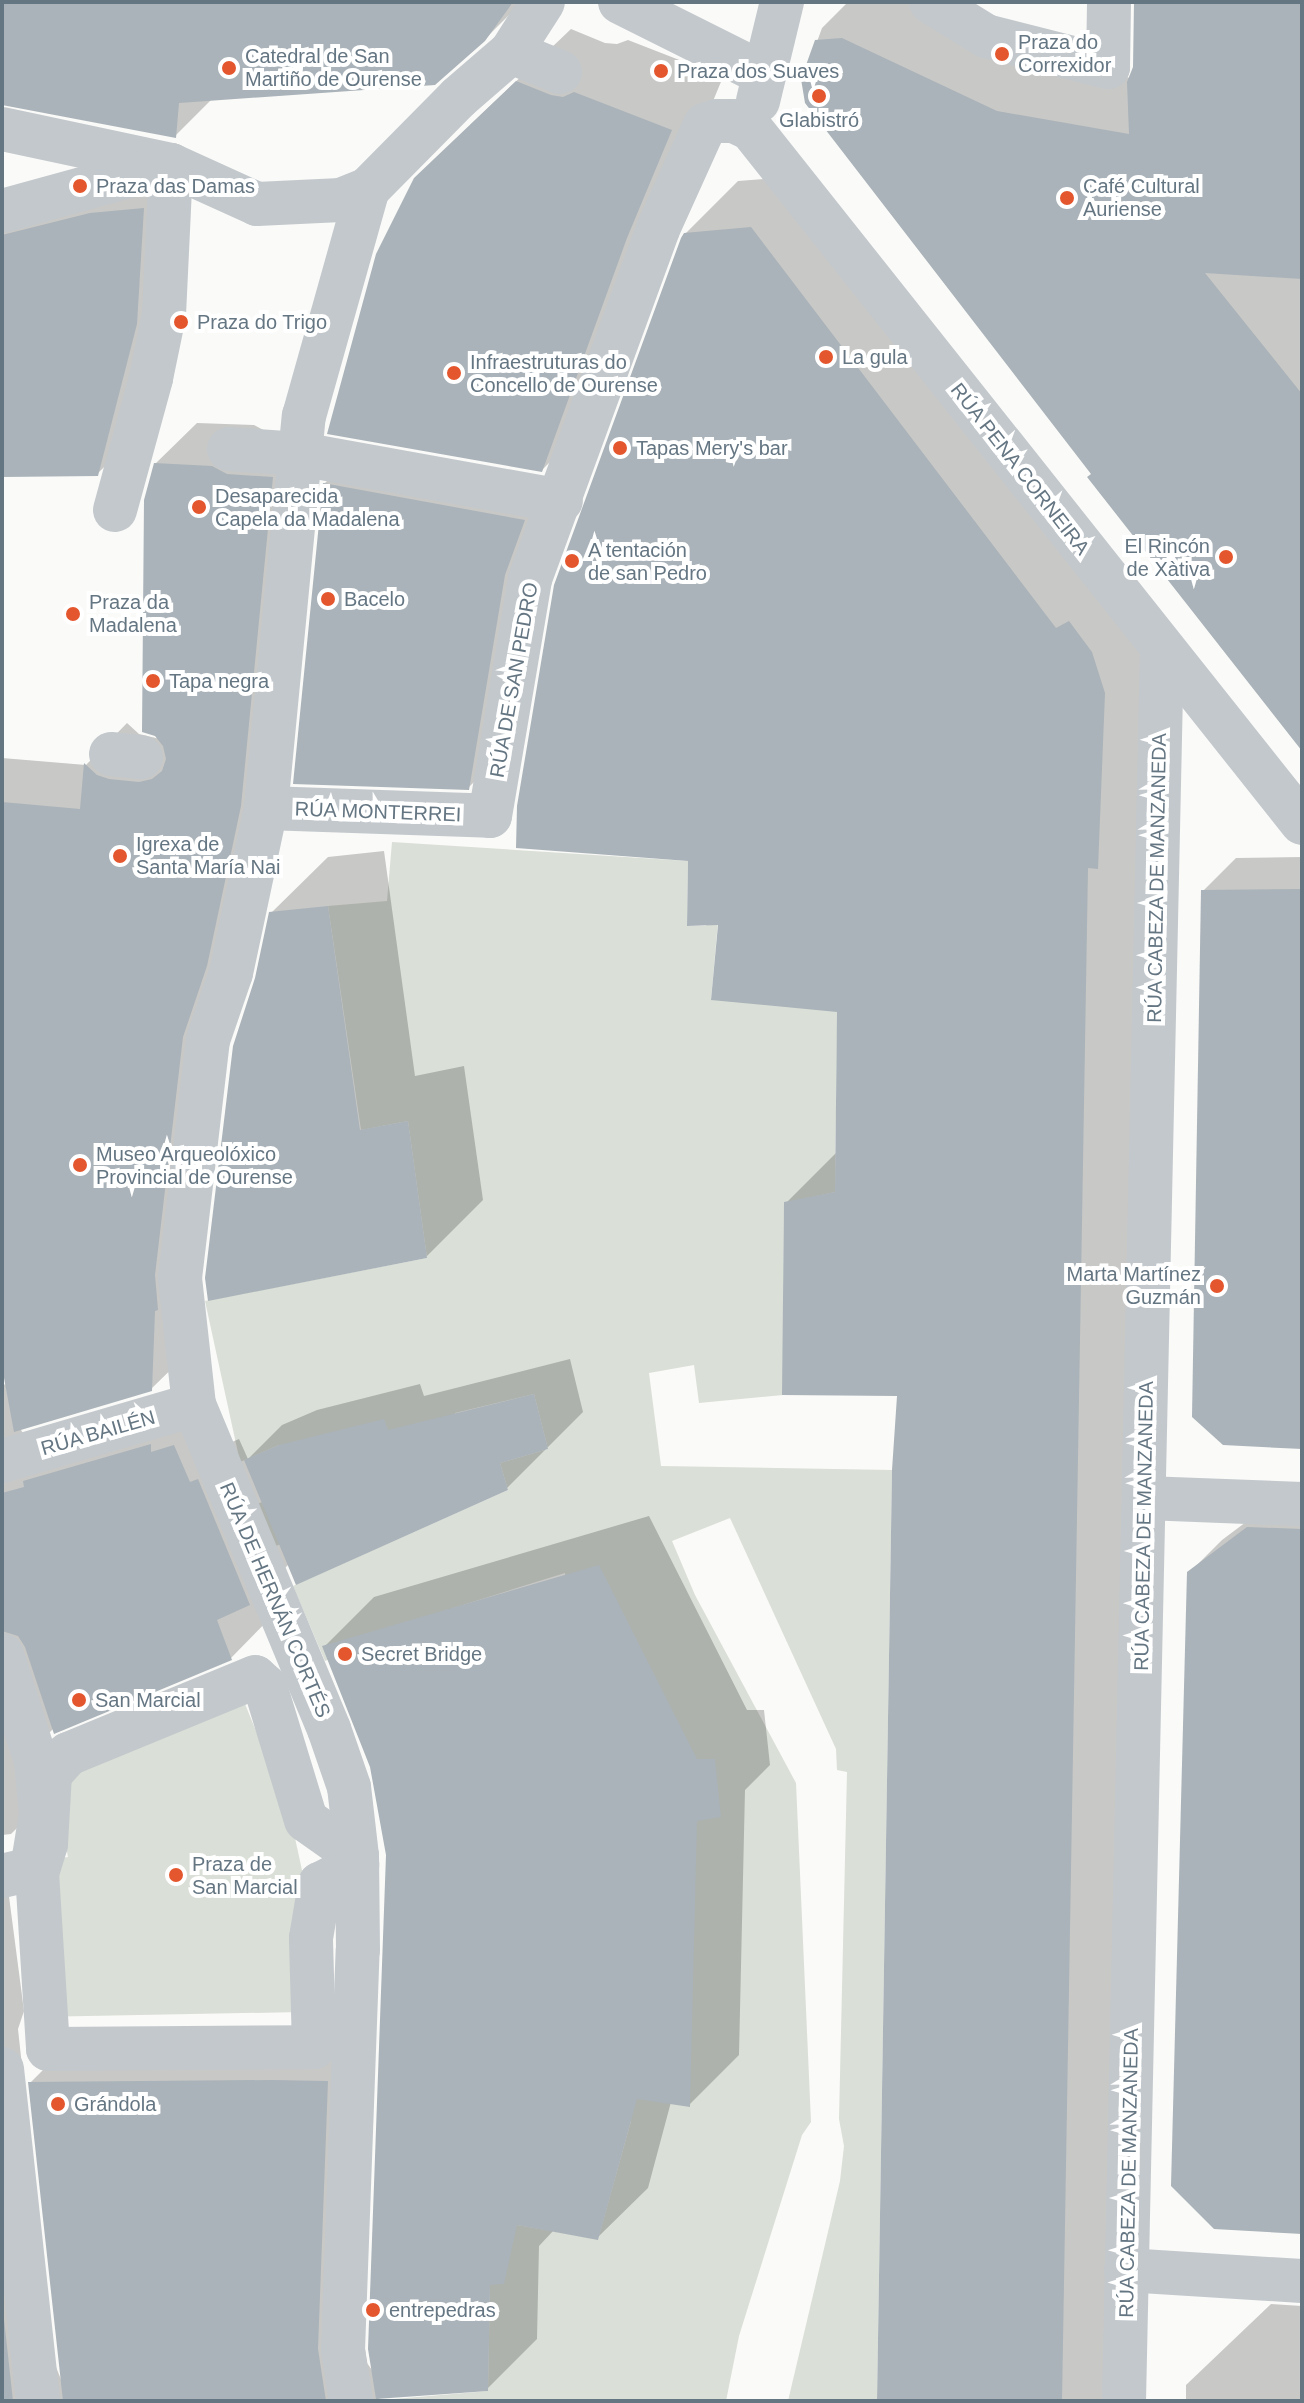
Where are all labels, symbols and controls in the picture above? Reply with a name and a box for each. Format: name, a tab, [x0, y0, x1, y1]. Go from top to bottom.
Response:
place label: Praza do Correxidor	[1018, 30, 1111, 77]
place label: Catedral de San Martiño de Ourense	[245, 44, 422, 91]
marker: Praza do Correxidor	[993, 45, 1011, 63]
marker: Catedral de San Martiño de Ourense	[220, 59, 238, 77]
place label: Praza dos Suaves	[677, 59, 839, 83]
marker: Praza dos Suaves	[652, 62, 670, 80]
marker: Glabistró	[810, 87, 828, 105]
place label: Glabistró	[779, 108, 859, 132]
place label: Praza das Damas	[96, 174, 255, 198]
place label: Café Cultural Auriense	[1083, 174, 1200, 221]
marker: Praza das Damas	[71, 177, 89, 195]
marker: Café Cultural Auriense	[1058, 189, 1076, 207]
place label: Praza do Trigo	[197, 310, 327, 334]
marker: Praza do Trigo	[172, 313, 190, 331]
place label: La gula	[842, 345, 908, 369]
marker: La gula	[817, 348, 835, 366]
place label: Infraestruturas do Concello de Ourense	[470, 350, 658, 397]
marker: Infraestruturas do Concello de Ourense	[445, 364, 463, 382]
street label: RÚA PENA CORNEIRA	[945, 378, 1095, 560]
place label: Tapas Mery's bar	[636, 436, 788, 460]
marker: Tapas Mery's bar	[611, 439, 629, 457]
place label: Desaparecida Capela da Madalena	[215, 484, 400, 531]
marker: Desaparecida Capela da Madalena	[190, 498, 208, 516]
place label: El Rincón de Xàtiva	[1124, 534, 1210, 581]
place label: A tentación de san Pedro	[588, 538, 707, 585]
marker: El Rincón de Xàtiva	[1217, 548, 1235, 566]
marker: A tentación de san Pedro	[563, 552, 581, 570]
street label: RÚA DE SAN PEDRO	[485, 580, 543, 780]
place label: Bacelo	[344, 587, 405, 611]
place label: Praza da Madalena	[89, 590, 177, 637]
marker: Bacelo	[319, 590, 337, 608]
marker: Praza da Madalena	[64, 605, 82, 623]
place label: Tapa negra	[169, 669, 269, 693]
marker: Tapa negra	[144, 672, 162, 690]
street label: RÚA CABEZA DE MANZANEDA	[1142, 732, 1172, 1024]
street label: RÚA MONTERREI	[294, 797, 462, 827]
place label: Igrexa de Santa María Nai	[136, 832, 281, 879]
marker: Igrexa de Santa María Nai	[111, 847, 129, 865]
place label: Museo Arqueolóxico Provincial de Ourense	[96, 1142, 293, 1189]
marker: Museo Arqueolóxico Provincial de Ourense	[71, 1156, 89, 1174]
place label: Marta Martínez Guzmán	[1067, 1262, 1201, 1309]
marker: Marta Martínez Guzmán	[1208, 1277, 1226, 1295]
street label: RÚA CABEZA DE MANZANEDA	[1129, 1380, 1159, 1672]
street label: RÚA BAILÉN	[38, 1405, 158, 1461]
street label: RÚA DE HERNÁN CORTÉS	[214, 1478, 336, 1722]
place label: Secret Bridge	[361, 1642, 482, 1666]
marker: Secret Bridge	[336, 1645, 354, 1663]
place label: San Marcial	[95, 1688, 201, 1712]
marker: San Marcial	[70, 1691, 88, 1709]
place label: Praza de San Marcial	[192, 1852, 298, 1899]
marker: Praza de San Marcial	[167, 1866, 185, 1884]
street label: RÚA CABEZA DE MANZANEDA	[1114, 2027, 1144, 2319]
place label: Grándola	[74, 2092, 156, 2116]
marker: Grándola	[49, 2095, 67, 2113]
place label: entrepedras	[389, 2298, 496, 2322]
marker: entrepedras	[364, 2301, 382, 2319]

